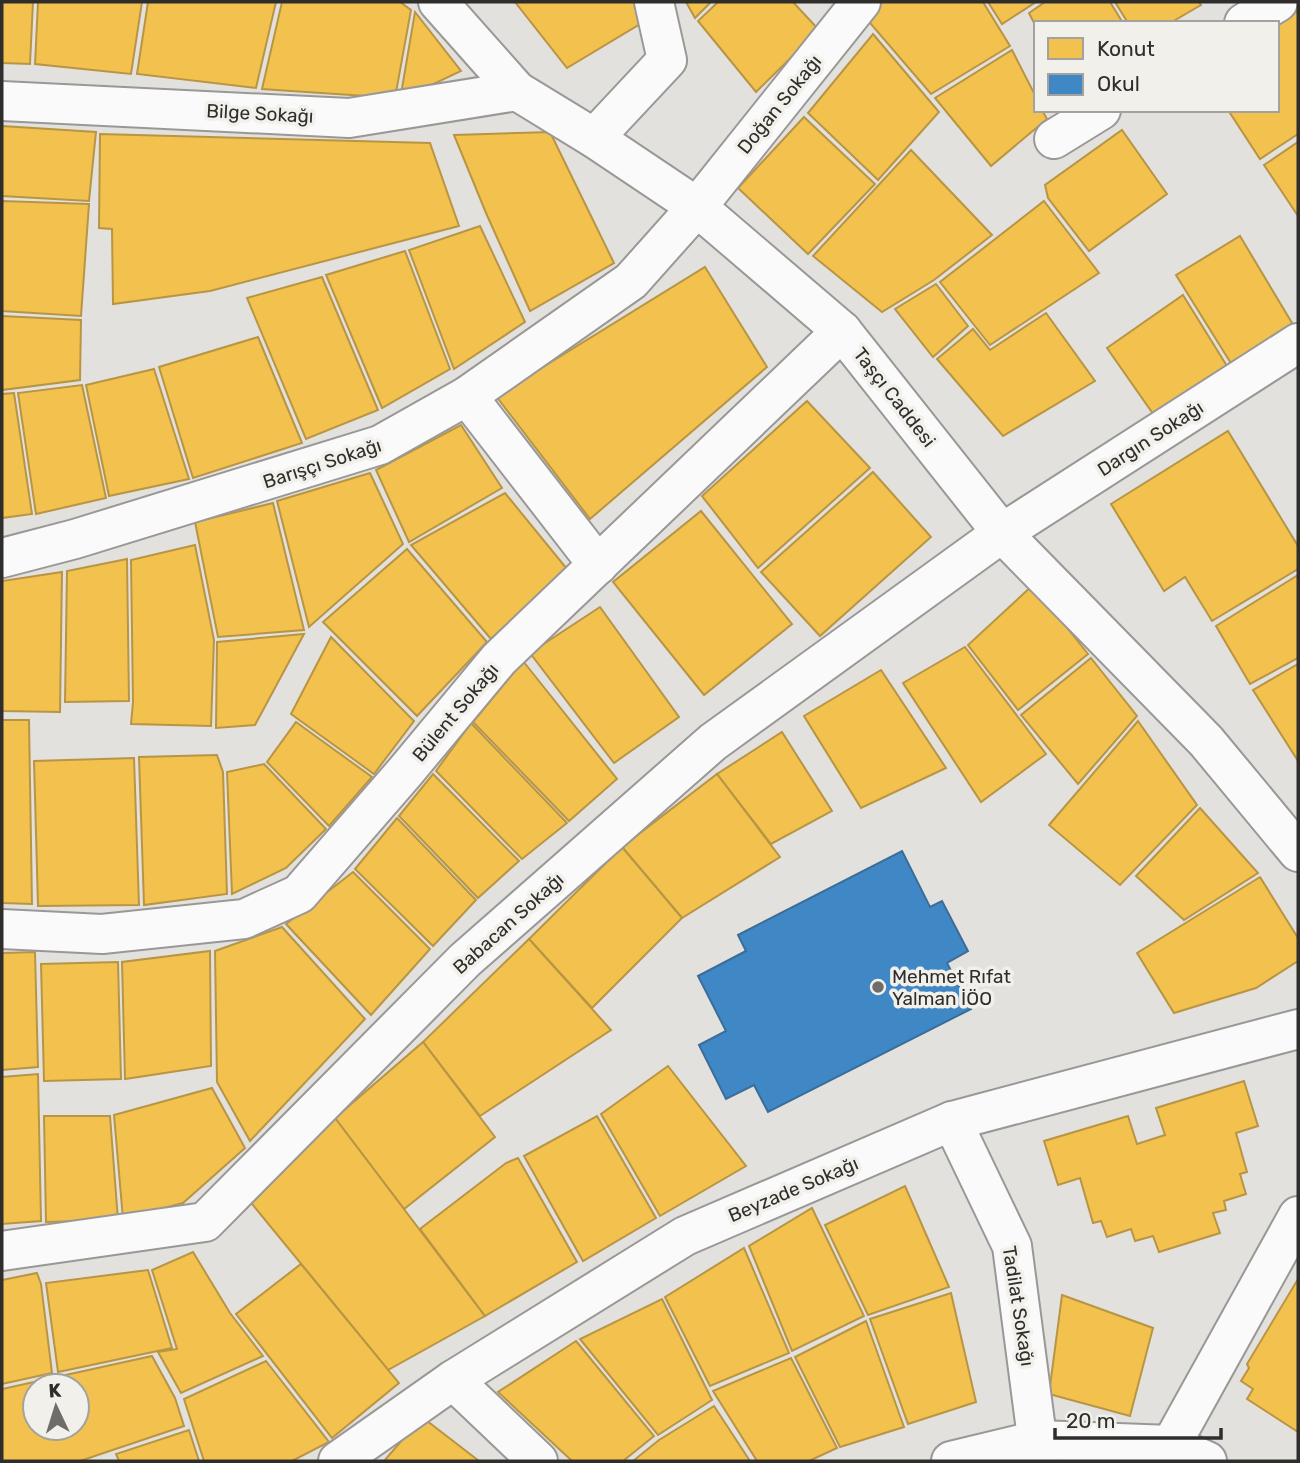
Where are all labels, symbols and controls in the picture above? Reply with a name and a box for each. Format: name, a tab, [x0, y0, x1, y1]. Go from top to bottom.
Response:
legend	[1034, 21, 1279, 112]
text: Konut	[1097, 36, 1155, 61]
street label: Doğan Sokağı	[732, 50, 826, 158]
text: Okul	[1097, 71, 1140, 96]
street label: Bilge Sokağı	[206, 99, 314, 128]
street label: Taşçı Caddesi	[849, 343, 941, 452]
street label: Dargın Sokağı	[1093, 396, 1207, 481]
street label: Barışçı Sokağı	[260, 434, 384, 493]
street label: Bülent Sokağı	[407, 658, 503, 766]
street label: Babacan Sokağı	[448, 868, 568, 979]
place label: Mehmet Rıfat Yalman İÖO	[892, 965, 1011, 1010]
marker: Mehmet Rıfat Yalman İÖO	[870, 979, 886, 995]
street label: Beyzade Sokağı	[725, 1152, 862, 1227]
street label: Tadilat Sokağı	[998, 1244, 1039, 1368]
north arrow	[21, 1372, 91, 1442]
text: K	[48, 1379, 62, 1402]
scale bar	[1055, 1396, 1221, 1440]
text: 20 m	[1066, 1408, 1115, 1433]

